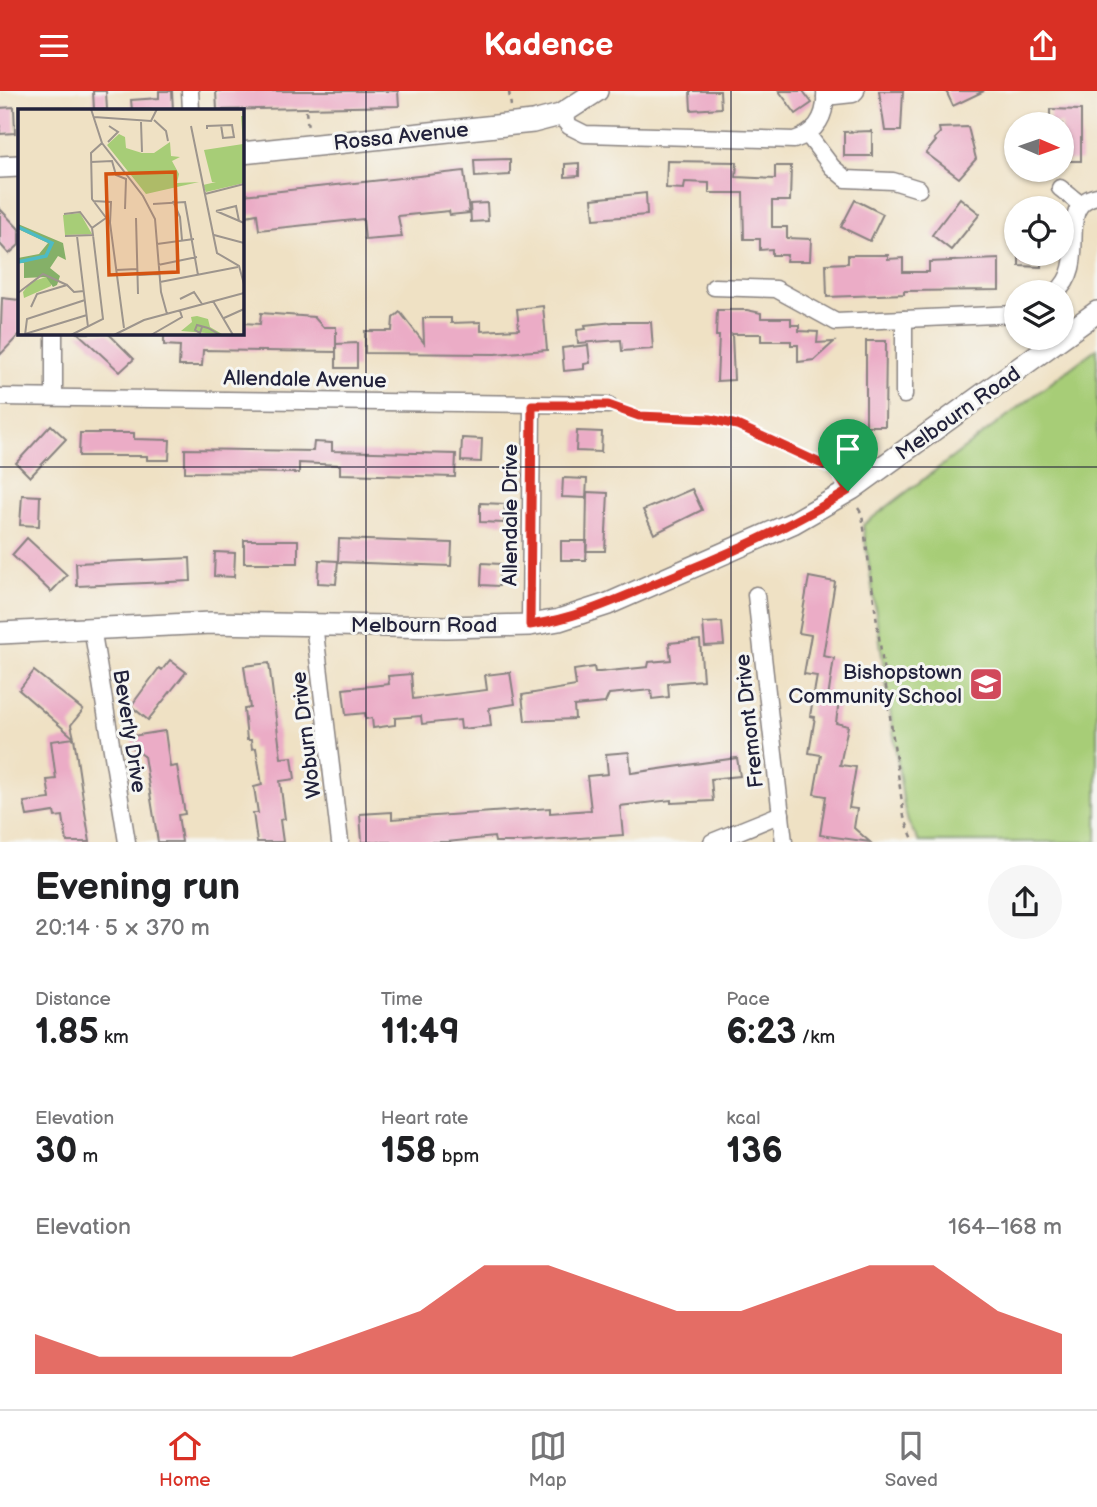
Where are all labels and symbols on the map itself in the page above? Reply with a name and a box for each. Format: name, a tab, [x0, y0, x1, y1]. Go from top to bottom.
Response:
inset map	[18, 109, 243, 334]
north arrow	[1004, 112, 1074, 182]
street label: Rossa Avenue	[332, 117, 470, 156]
street label: Melbourn Road	[891, 361, 1025, 466]
street label: Allendale Avenue	[223, 366, 387, 393]
pin	[818, 419, 878, 491]
street label: Allendale Drive	[498, 444, 523, 586]
street label: Melbourn Road	[351, 613, 497, 638]
street label: Fremont Drive	[730, 653, 769, 789]
place label: Bishopstown Community School	[788, 660, 962, 709]
school or university icon: Bishopstown Community School	[967, 665, 1005, 703]
street label: Beverly Drive	[107, 668, 152, 795]
street label: Woburn Drive	[286, 670, 327, 800]

